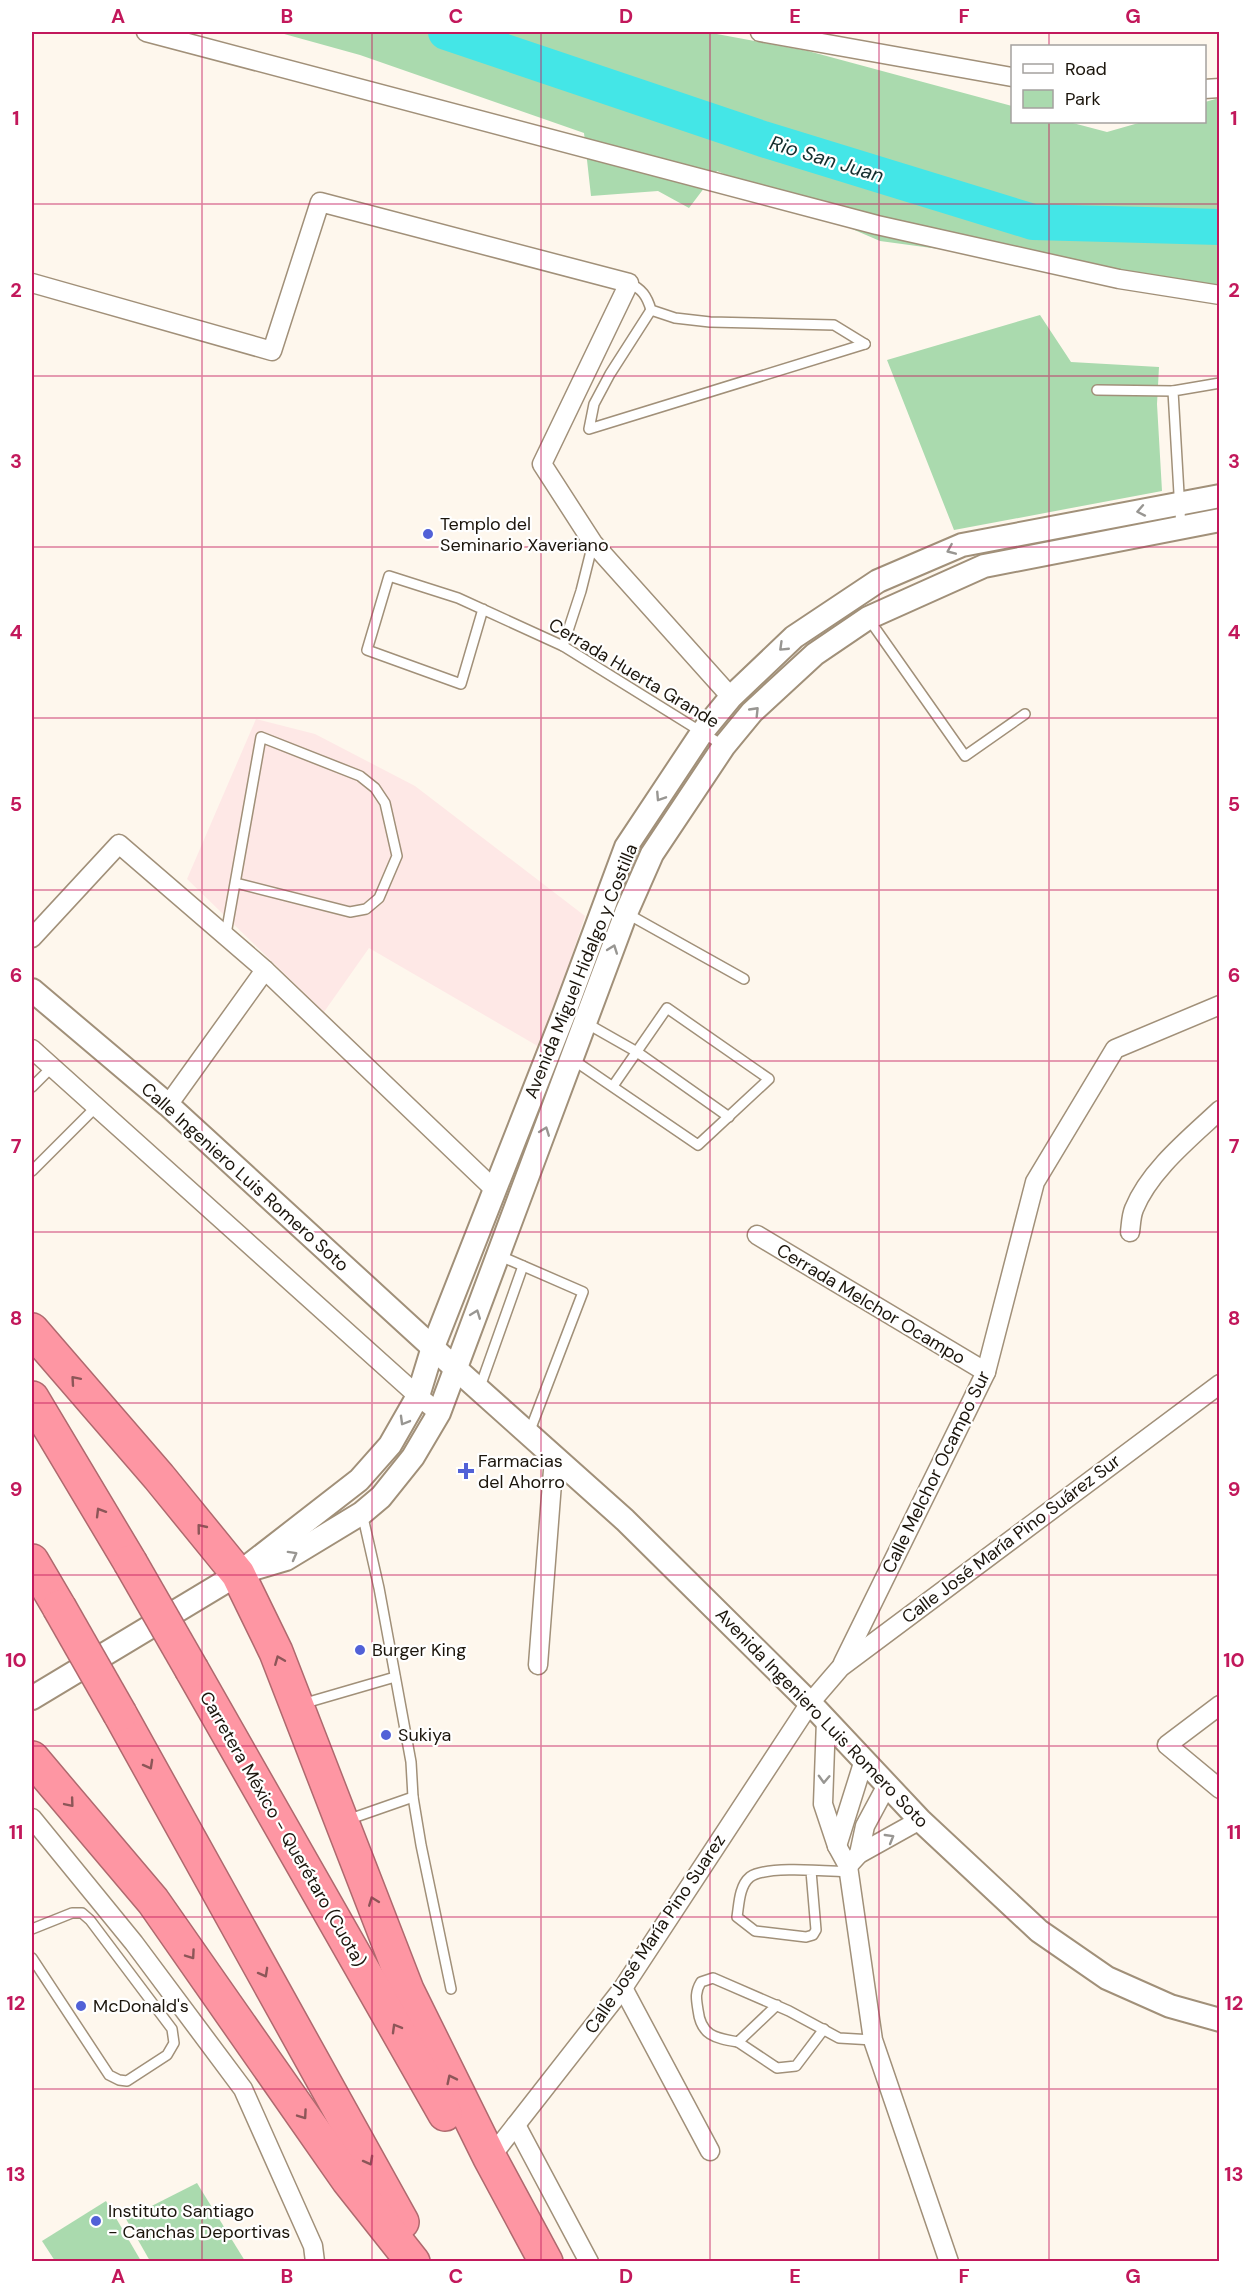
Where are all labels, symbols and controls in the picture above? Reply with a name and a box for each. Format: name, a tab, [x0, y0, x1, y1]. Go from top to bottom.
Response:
text: A	[111, 3, 125, 29]
text: B	[281, 3, 293, 29]
text: C	[449, 3, 463, 29]
text: D	[619, 3, 633, 29]
text: E	[789, 3, 801, 29]
text: F	[958, 3, 970, 29]
text: G	[1125, 3, 1141, 29]
legend	[1011, 45, 1206, 123]
text: Road	[1065, 57, 1107, 81]
text: Park	[1065, 87, 1101, 111]
text: 1	[12, 105, 20, 131]
text: 1	[1230, 105, 1238, 131]
water label: Rio San Juan	[767, 129, 887, 189]
text: 2	[10, 277, 22, 303]
text: 2	[1228, 277, 1240, 303]
text: 3	[10, 448, 22, 474]
text: 3	[1228, 448, 1240, 474]
one-way arrow	[1137, 504, 1147, 517]
place label: Templo del Seminario Xaveriano	[440, 512, 609, 557]
marker: Templo del Seminario Xaveriano	[421, 527, 435, 541]
one-way arrow	[946, 542, 957, 554]
street label: Cerrada Huerta Grande	[544, 612, 724, 734]
text: 4	[10, 619, 23, 645]
text: 4	[1228, 619, 1241, 645]
one-way arrow	[780, 640, 791, 651]
one-way arrow	[747, 707, 758, 718]
text: 5	[10, 791, 22, 817]
one-way arrow	[655, 791, 667, 801]
text: 5	[1228, 791, 1240, 817]
street label: Avenida Miguel Hidalgo y Costilla	[519, 840, 643, 1102]
one-way arrow	[605, 944, 618, 954]
text: 6	[10, 962, 22, 988]
text: 6	[1228, 962, 1240, 988]
street label: Calle Ingeniero Luis Romero Soto	[136, 1077, 354, 1277]
one-way arrow	[537, 1126, 550, 1137]
text: 7	[11, 1133, 22, 1159]
text: 7	[1229, 1133, 1240, 1159]
street label: Cerrada Melchor Ocampo	[772, 1238, 970, 1370]
text: 8	[10, 1305, 22, 1331]
text: 8	[1228, 1305, 1240, 1331]
one-way arrow	[469, 1309, 481, 1320]
street label: Calle Melchor Ocampo Sur	[877, 1367, 996, 1577]
one-way arrow	[71, 1376, 82, 1387]
one-way arrow	[400, 1415, 411, 1425]
place label: Farmacias del Ahorro	[478, 1449, 565, 1494]
street label: Calle José María Pino Suárez Sur	[897, 1449, 1125, 1629]
marker: Farmacias del Ahorro	[459, 1464, 473, 1478]
text: 9	[10, 1476, 22, 1502]
text: 9	[1228, 1476, 1240, 1502]
one-way arrow	[96, 1508, 107, 1518]
one-way arrow	[197, 1524, 208, 1535]
one-way arrow	[287, 1551, 297, 1562]
street label: Avenida Ingeniero Luis Romero Soto	[710, 1603, 934, 1833]
place label: Burger King	[372, 1638, 466, 1662]
marker: Burger King	[353, 1643, 367, 1657]
text: 10	[5, 1647, 27, 1673]
text: 10	[1223, 1647, 1245, 1673]
one-way arrow	[274, 1656, 286, 1667]
street label: Carretera México - Querétaro (Cuota)	[194, 1687, 372, 1971]
place label: Sukiya	[398, 1723, 451, 1747]
marker: Sukiya	[379, 1728, 393, 1742]
one-way arrow	[141, 1759, 153, 1770]
one-way arrow	[818, 1774, 831, 1783]
one-way arrow	[62, 1796, 73, 1807]
text: 11	[9, 1819, 23, 1845]
text: 11	[1227, 1819, 1241, 1845]
street label: Calle José María Pino Suarez	[579, 1830, 731, 2038]
one-way arrow	[884, 1833, 894, 1845]
one-way arrow	[367, 1896, 380, 1907]
one-way arrow	[184, 1949, 195, 1960]
one-way arrow	[257, 1966, 268, 1977]
text: 12	[7, 1990, 25, 2016]
text: 12	[1225, 1990, 1243, 2016]
place label: McDonald's	[93, 1994, 189, 2018]
marker: McDonald's	[74, 1999, 88, 2013]
one-way arrow	[392, 2024, 404, 2034]
one-way arrow	[447, 2075, 458, 2086]
one-way arrow	[296, 2108, 307, 2119]
one-way arrow	[361, 2155, 373, 2166]
text: 13	[6, 2161, 26, 2187]
text: 13	[1224, 2161, 1244, 2187]
place label: Instituto Santiago - Canchas Deportivas	[108, 2199, 290, 2244]
marker: Instituto Santiago - Canchas Deportivas	[89, 2214, 103, 2228]
text: A	[111, 2263, 125, 2289]
text: B	[281, 2263, 293, 2289]
text: C	[449, 2263, 463, 2289]
text: D	[619, 2263, 633, 2289]
text: E	[789, 2263, 801, 2289]
text: F	[958, 2263, 970, 2289]
text: G	[1125, 2263, 1141, 2289]

